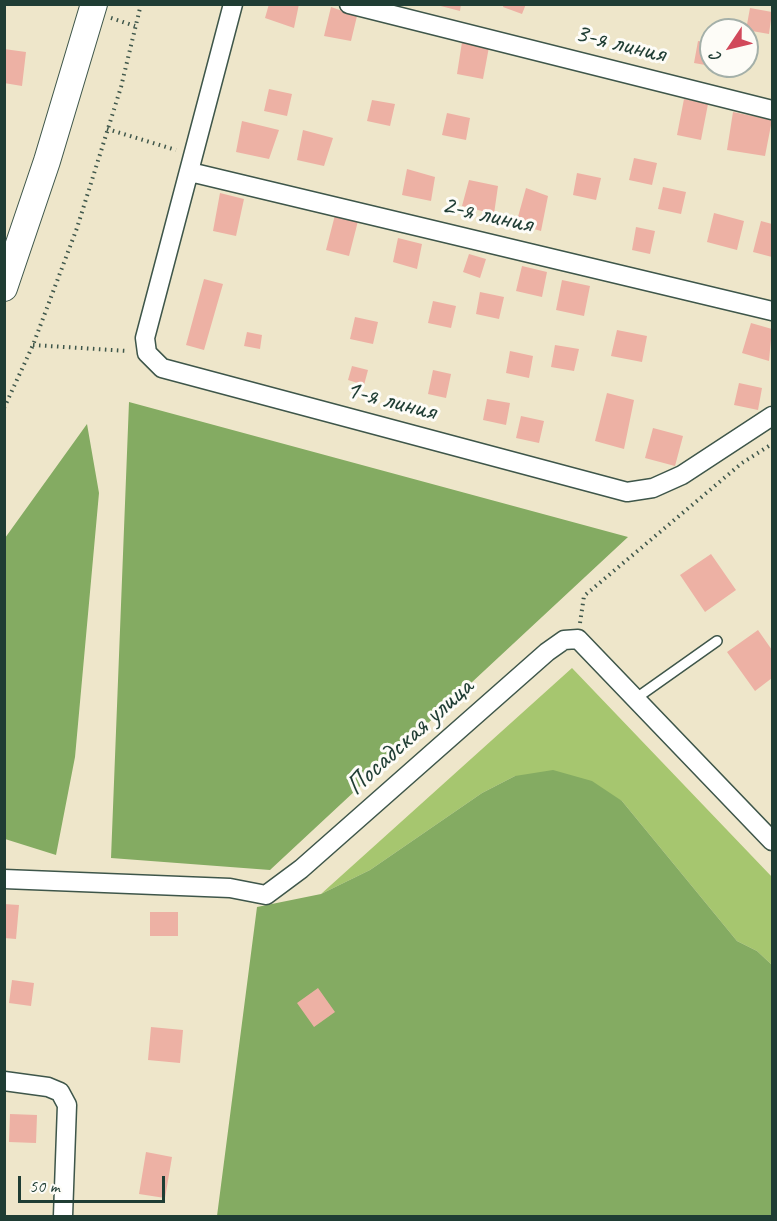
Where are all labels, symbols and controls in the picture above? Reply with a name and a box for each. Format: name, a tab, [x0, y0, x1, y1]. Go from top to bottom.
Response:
street label: 3-я линия	[571, 17, 669, 71]
north arrow	[699, 18, 759, 78]
text: С	[705, 48, 726, 66]
street label: 2-я линия	[438, 188, 536, 242]
street label: 1-я линия	[342, 373, 440, 429]
street label: Посадская улица	[339, 671, 481, 803]
scale bar	[21, 1164, 168, 1202]
text: 50 m	[29, 1175, 60, 1197]

